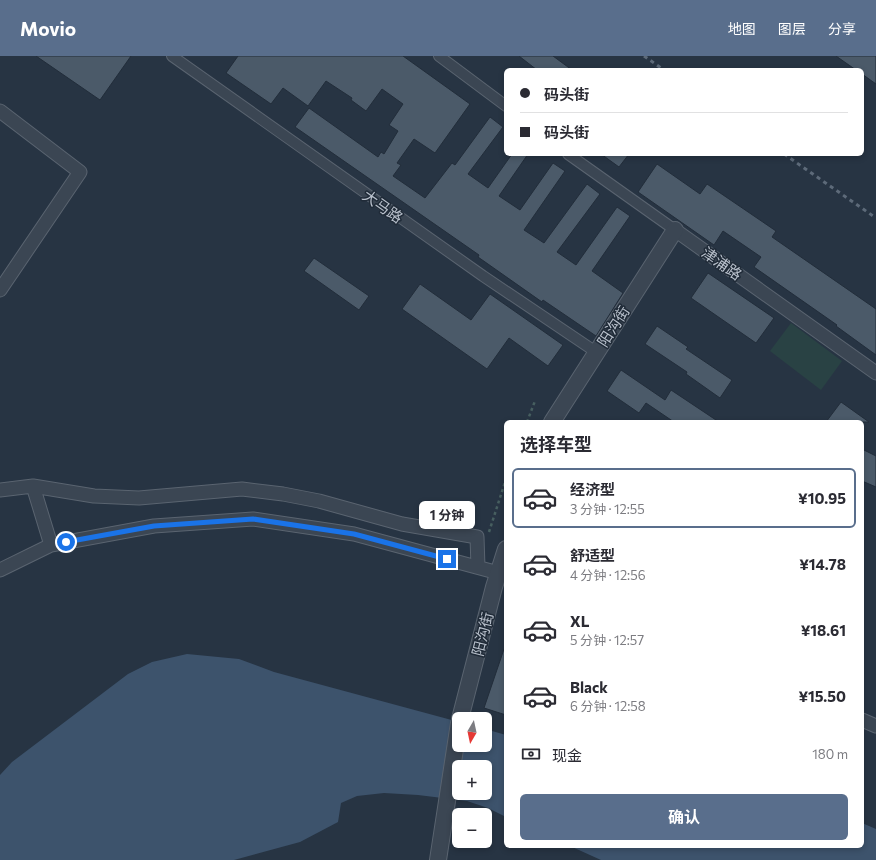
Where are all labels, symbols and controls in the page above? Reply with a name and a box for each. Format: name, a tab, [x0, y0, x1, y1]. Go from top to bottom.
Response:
text: Movio	[20, 17, 76, 40]
text: 地图	[728, 20, 756, 37]
text: 图层	[778, 20, 806, 37]
text: 分享	[828, 20, 856, 37]
text: 码头街	[544, 85, 589, 103]
text: 码头街	[544, 123, 589, 141]
street label: 大马路	[359, 186, 407, 226]
street label: 津浦路	[698, 243, 746, 283]
street label: 阳沟街	[593, 302, 633, 350]
text: 选择车型	[520, 433, 592, 455]
icon: car	[522, 480, 558, 516]
text: 经济型	[570, 480, 615, 498]
text: ¥10.95	[798, 489, 846, 507]
callout: 1 分钟	[419, 501, 475, 529]
text: 3 分钟 · 12:55	[570, 501, 645, 517]
text: 1 分钟	[430, 507, 464, 523]
route start	[57, 533, 75, 551]
icon: car	[522, 546, 558, 582]
text: 舒适型	[570, 546, 615, 564]
route end	[438, 550, 456, 568]
text: ¥14.78	[799, 555, 846, 573]
text: 4 分钟 · 12:56	[570, 567, 646, 583]
street label: 阳沟街	[468, 610, 496, 658]
icon: car	[522, 612, 558, 648]
text: XL	[570, 612, 589, 630]
text: ¥18.61	[801, 621, 846, 639]
text: 5 分钟 · 12:57	[570, 632, 644, 648]
icon: car	[522, 678, 558, 714]
text: Black	[570, 678, 608, 696]
text: ¥15.50	[798, 687, 846, 705]
text: 6 分钟 · 12:58	[570, 698, 646, 714]
north arrow	[452, 712, 492, 752]
map controls	[452, 712, 492, 848]
icon: cash	[520, 743, 542, 765]
text: 现金	[552, 746, 582, 764]
text: 180 m	[812, 746, 848, 762]
button: +	[452, 760, 492, 800]
button: 确认	[520, 794, 848, 840]
button: −	[452, 808, 492, 848]

